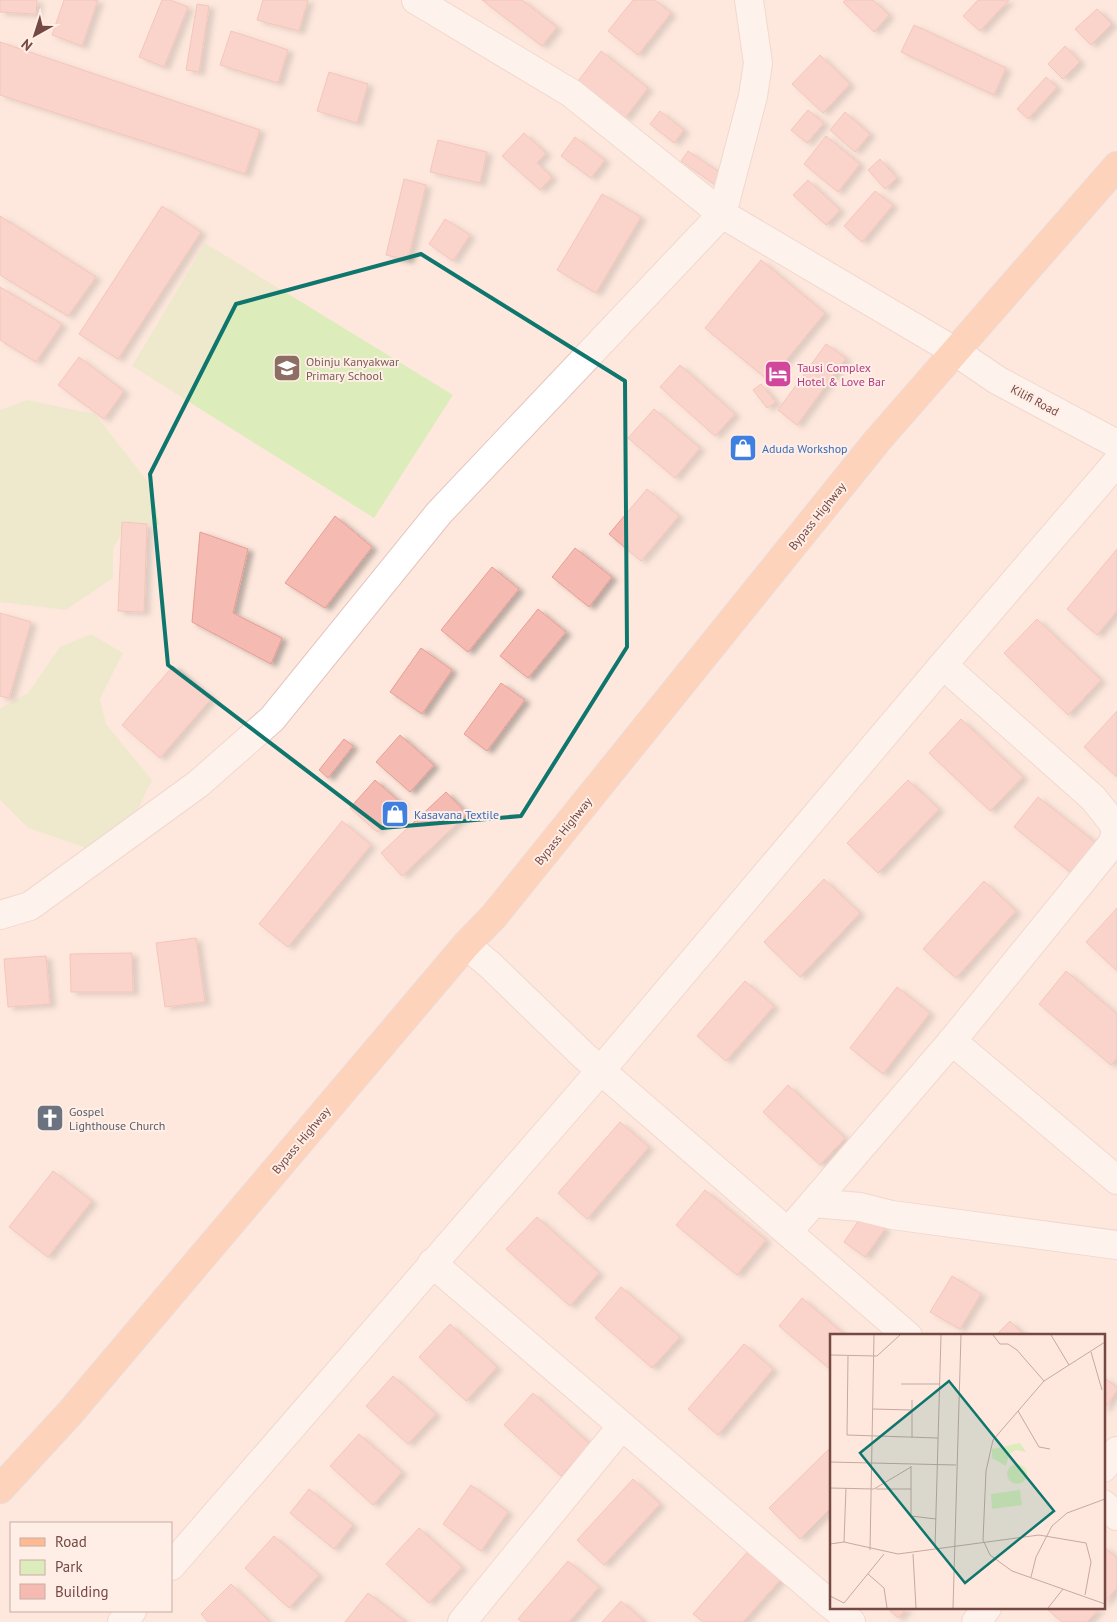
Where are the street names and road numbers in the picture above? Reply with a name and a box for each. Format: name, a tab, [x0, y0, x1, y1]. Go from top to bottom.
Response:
street label: Kilifi Road	[1008, 381, 1062, 419]
street label: Bypass Highway	[785, 479, 849, 553]
street label: Bypass Highway	[531, 794, 595, 868]
street label: Bypass Highway	[269, 1103, 334, 1177]

